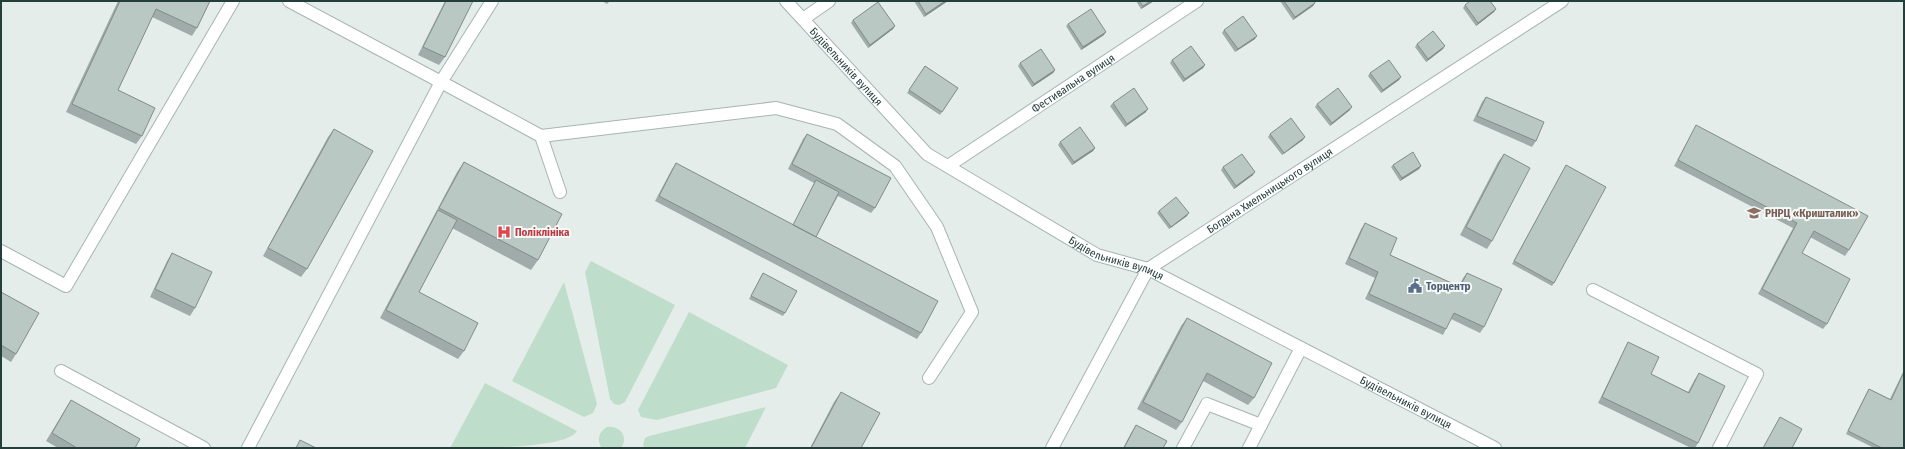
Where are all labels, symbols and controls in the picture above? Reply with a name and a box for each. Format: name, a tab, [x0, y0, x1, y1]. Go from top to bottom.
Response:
street label: Будівельників вулиця	[807, 25, 885, 108]
street label: Фестивальна вулиця	[1029, 51, 1117, 116]
street label: Богдана Хмельницького вулиця	[1205, 145, 1335, 236]
school or university icon: РНРЦ «Кришталик»	[1746, 205, 1762, 221]
place label: РНРЦ «Кришталик»	[1765, 207, 1859, 220]
hospital icon: Поліклініка	[496, 224, 512, 240]
place label: Поліклініка	[515, 226, 570, 239]
street label: Будівельників вулиця	[1066, 234, 1166, 283]
public building icon: Торцентр	[1407, 278, 1423, 294]
place label: Торцентр	[1426, 280, 1471, 293]
street label: Будівельників вулиця	[1358, 374, 1454, 432]

